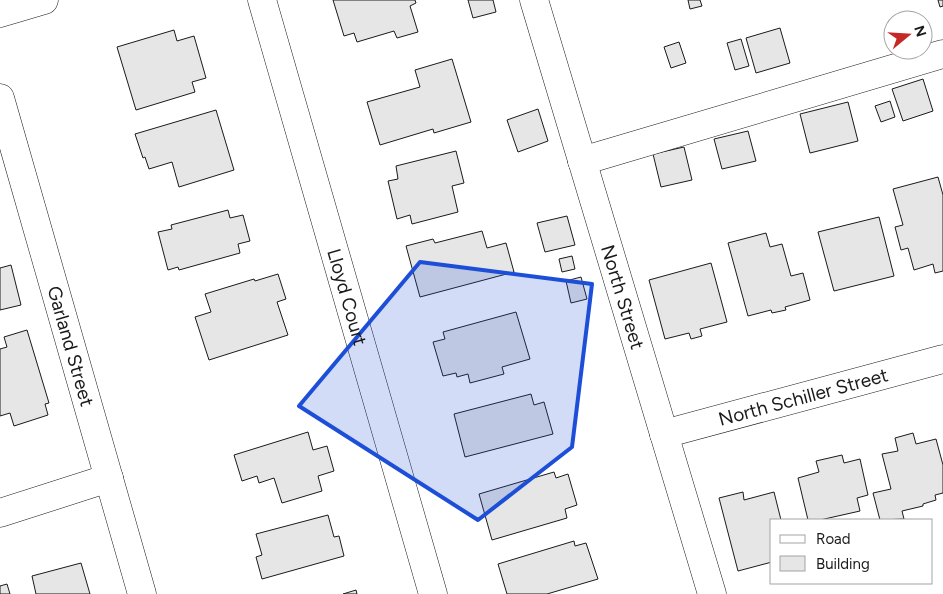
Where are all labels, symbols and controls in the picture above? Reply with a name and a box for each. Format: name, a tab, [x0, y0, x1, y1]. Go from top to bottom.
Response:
north arrow	[883, 10, 933, 60]
text: N	[910, 23, 930, 39]
street label: North Street	[596, 242, 649, 352]
street label: Lloyd Court	[323, 246, 372, 348]
street label: Garland Street	[43, 283, 99, 409]
street label: North Schiller Street	[716, 363, 890, 430]
legend	[770, 519, 933, 584]
text: Road	[816, 530, 851, 548]
text: Building	[816, 555, 870, 573]

